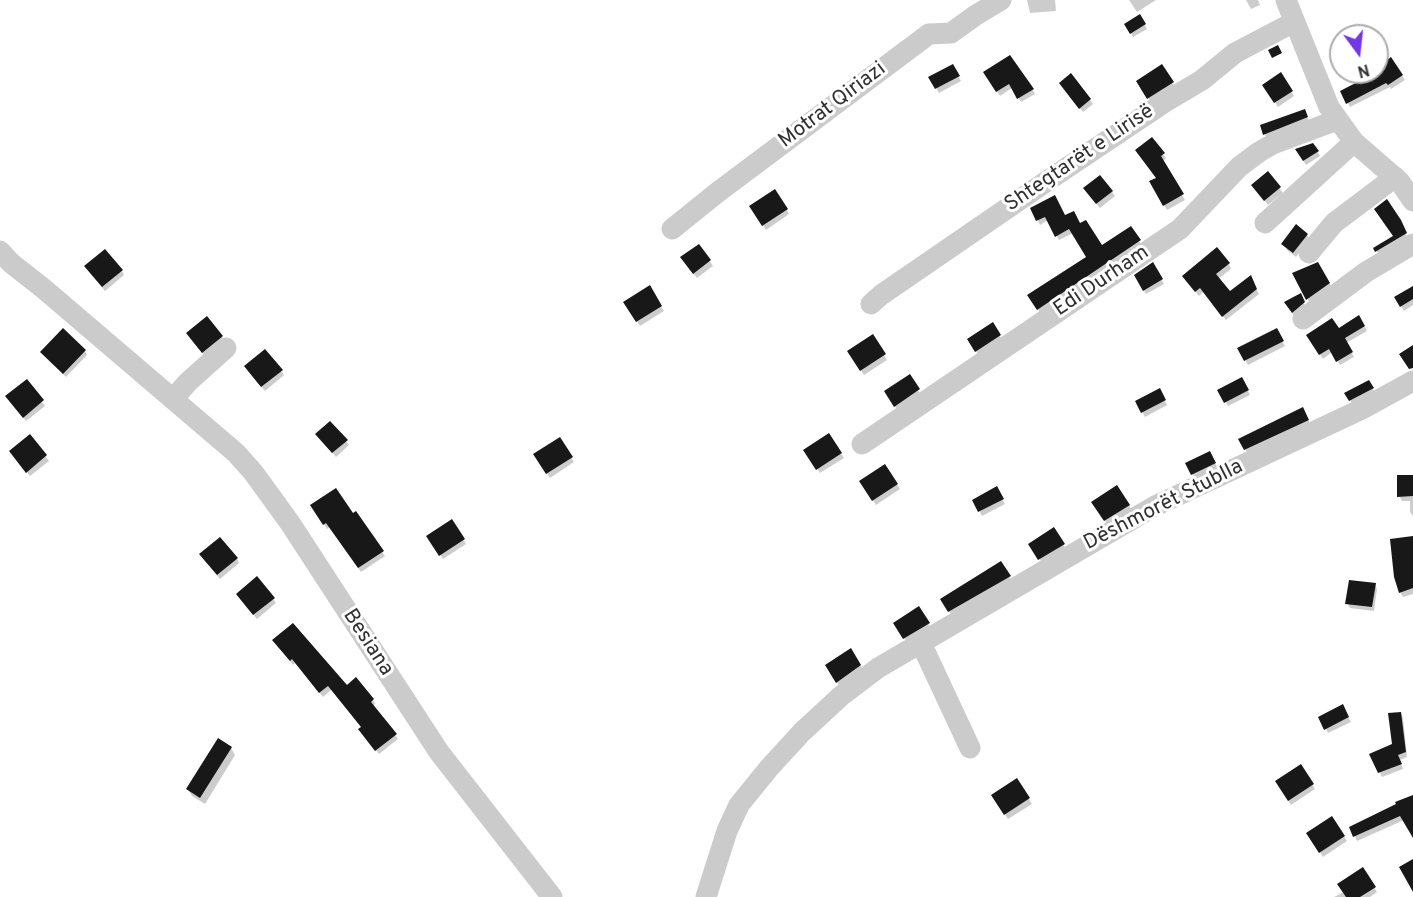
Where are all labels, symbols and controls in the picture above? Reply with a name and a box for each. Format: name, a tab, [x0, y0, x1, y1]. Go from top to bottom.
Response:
north arrow	[1329, 24, 1389, 84]
street label: Motrat Qiriazi	[774, 57, 892, 155]
text: N	[1355, 58, 1371, 81]
street label: Shtegtarët e Lirisë	[1001, 100, 1159, 218]
street label: Edi Durham	[1050, 241, 1154, 323]
street label: Dëshmorët Stublla	[1080, 455, 1248, 557]
street label: Besiana	[336, 605, 398, 681]

